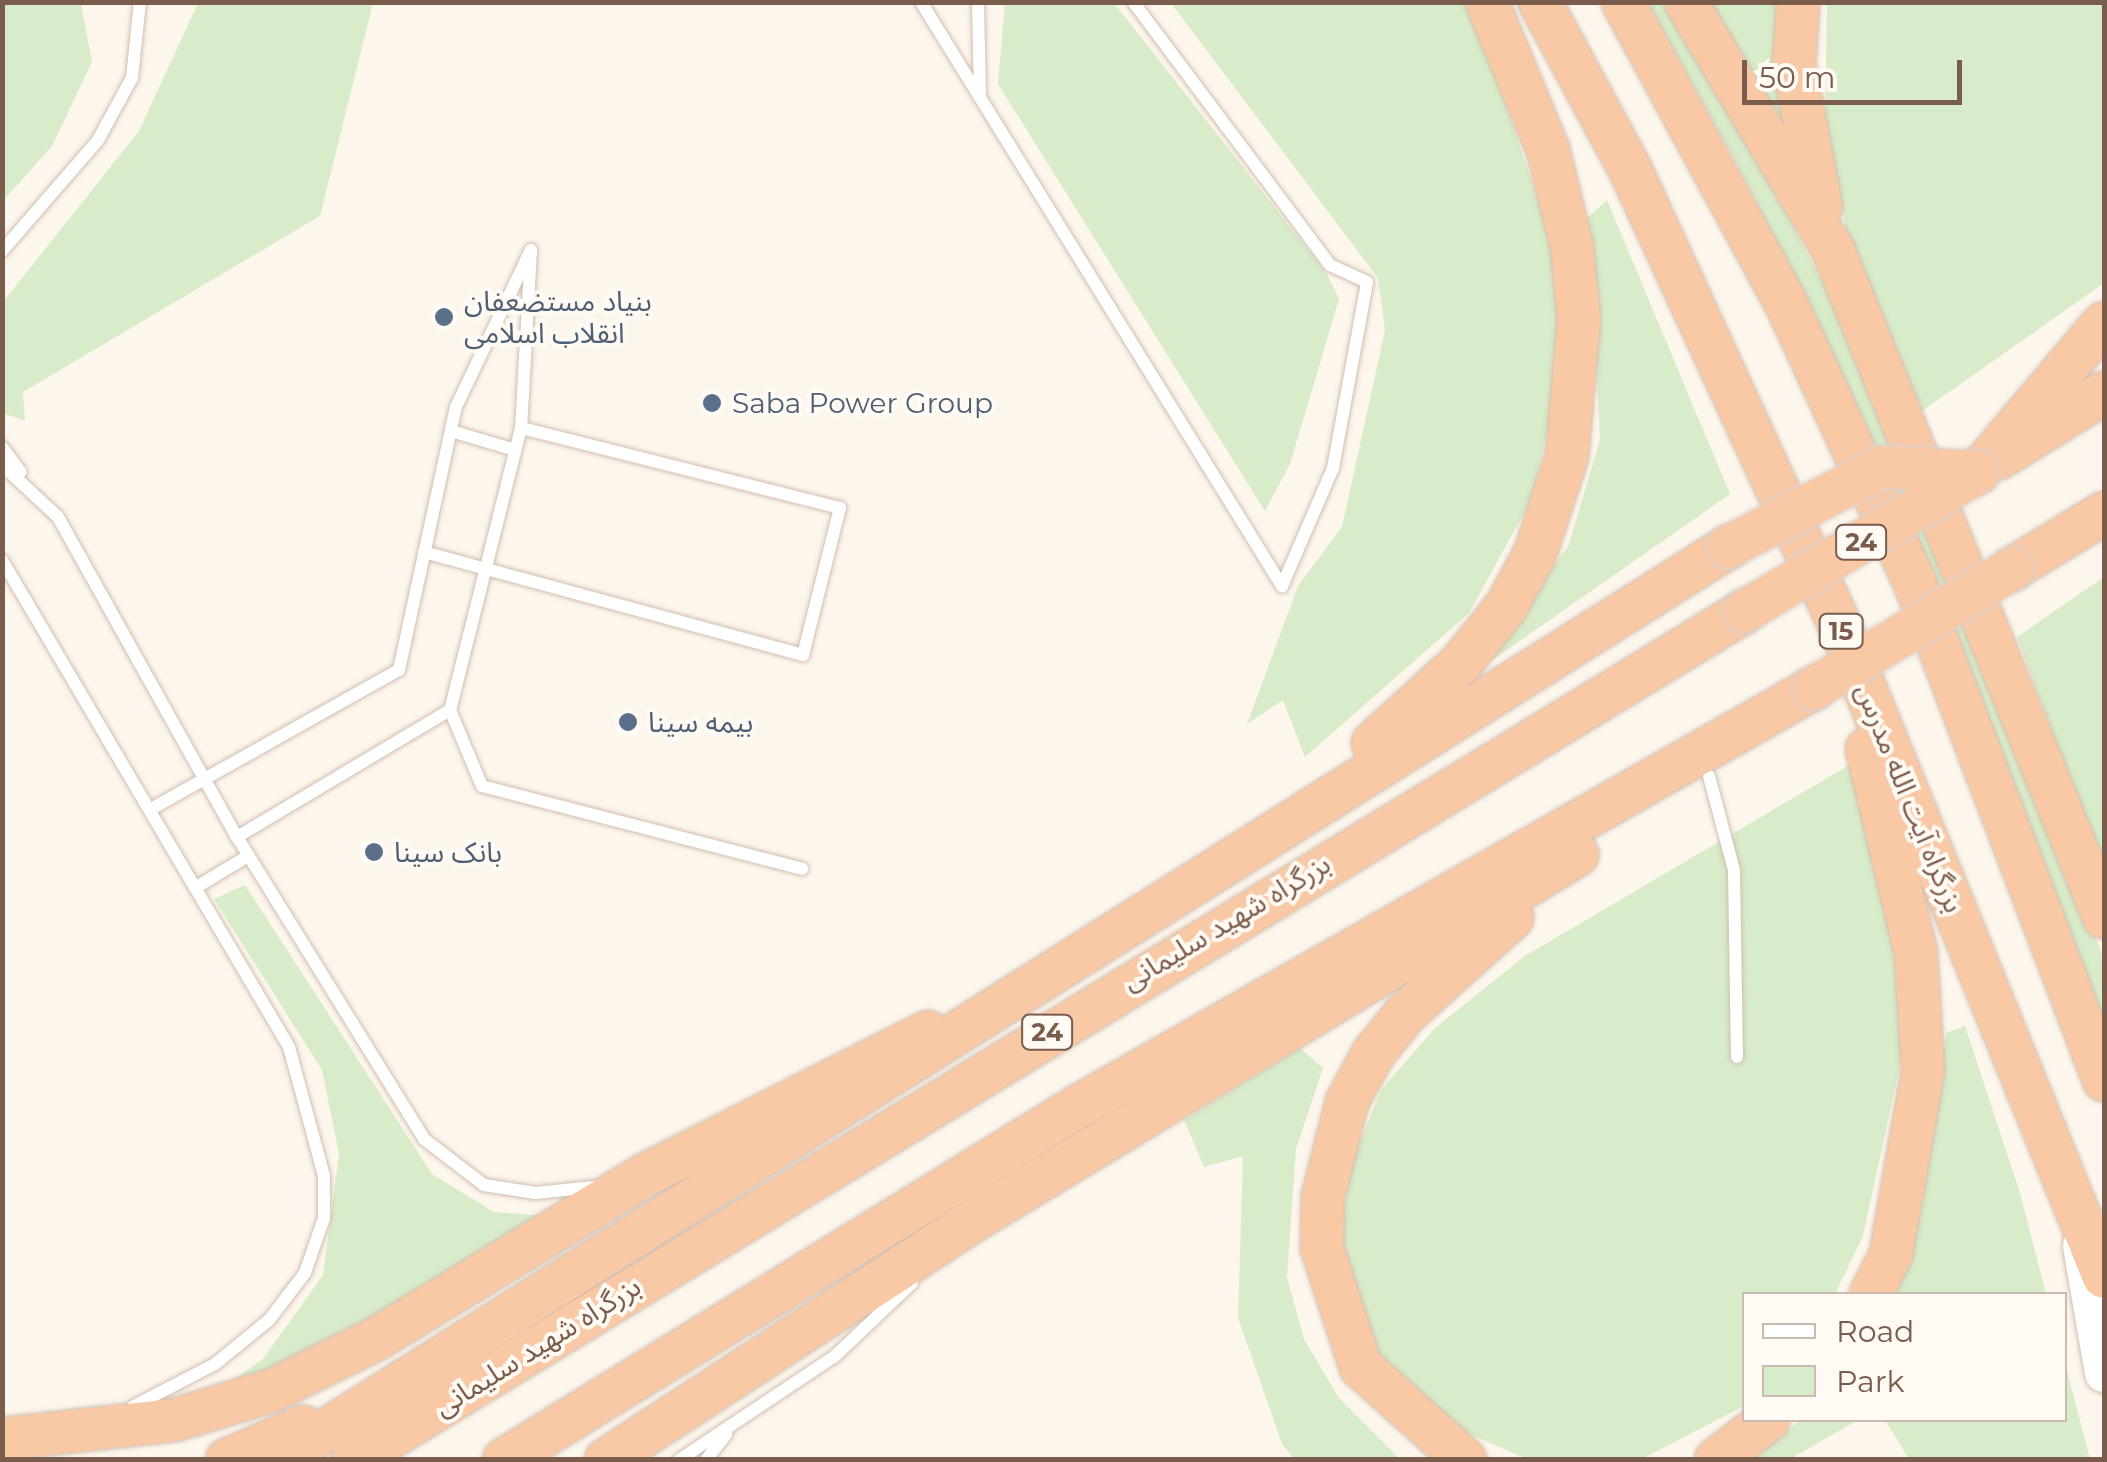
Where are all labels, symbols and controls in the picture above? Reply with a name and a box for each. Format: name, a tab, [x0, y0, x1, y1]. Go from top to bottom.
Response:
scale bar	[1747, 40, 1967, 102]
text: 50 m	[1759, 59, 1836, 96]
place label: بنیاد مستضعفان انقلاب اسلامی	[464, 284, 652, 350]
marker: بنیاد مستضعفان انقلاب اسلامی	[433, 306, 455, 328]
place label: Saba Power Group	[732, 386, 993, 420]
marker: Saba Power Group	[701, 392, 723, 414]
road number: 24	[1834, 522, 1888, 562]
road number: 15	[1818, 611, 1864, 651]
street label: بزرگراه آیت الله مدرس	[1849, 679, 1971, 917]
place label: بیمه سینا	[648, 705, 753, 739]
marker: بیمه سینا	[617, 711, 639, 733]
place label: بانک سینا	[394, 835, 502, 869]
marker: بانک سینا	[363, 841, 385, 863]
street label: بزرگراه شهید سلیمانی	[1116, 847, 1336, 997]
road number: 24	[1020, 1012, 1074, 1052]
street label: بزرگراه شهید سلیمانی	[428, 1269, 646, 1423]
legend	[1742, 1292, 2067, 1422]
text: Road	[1836, 1313, 1914, 1350]
text: Park	[1836, 1363, 1905, 1400]

